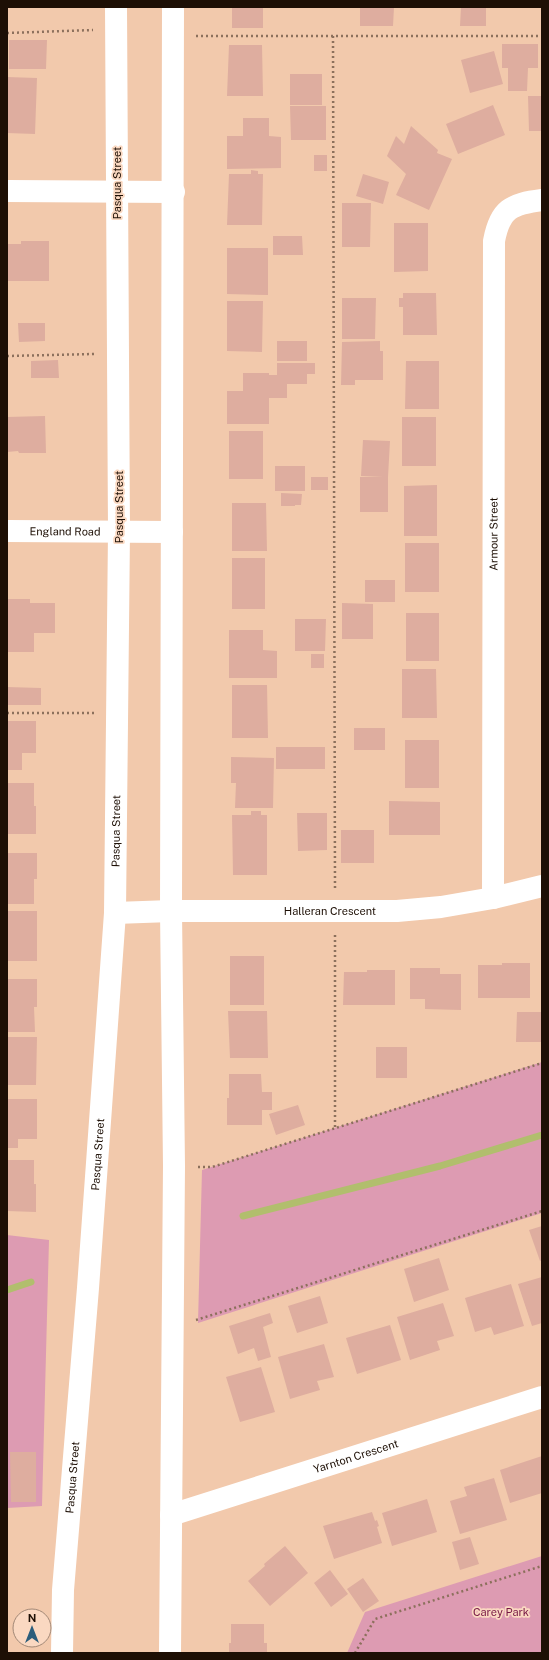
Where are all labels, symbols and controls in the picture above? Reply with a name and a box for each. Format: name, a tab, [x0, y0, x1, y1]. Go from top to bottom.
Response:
street label: Pasqua Street	[111, 147, 123, 219]
street label: Pasqua Street	[113, 471, 125, 543]
street label: Armour Street	[487, 497, 500, 571]
street label: England Road	[29, 525, 101, 538]
street label: Pasqua Street	[109, 795, 122, 867]
street label: Halleran Crescent	[284, 905, 376, 917]
street label: Pasqua Street	[89, 1118, 106, 1191]
street label: Yarnton Crescent	[312, 1437, 400, 1475]
street label: Pasqua Street	[63, 1441, 81, 1514]
park label: Carey Park	[473, 1606, 529, 1618]
north arrow	[12, 1608, 52, 1648]
text: N	[28, 1612, 36, 1624]

